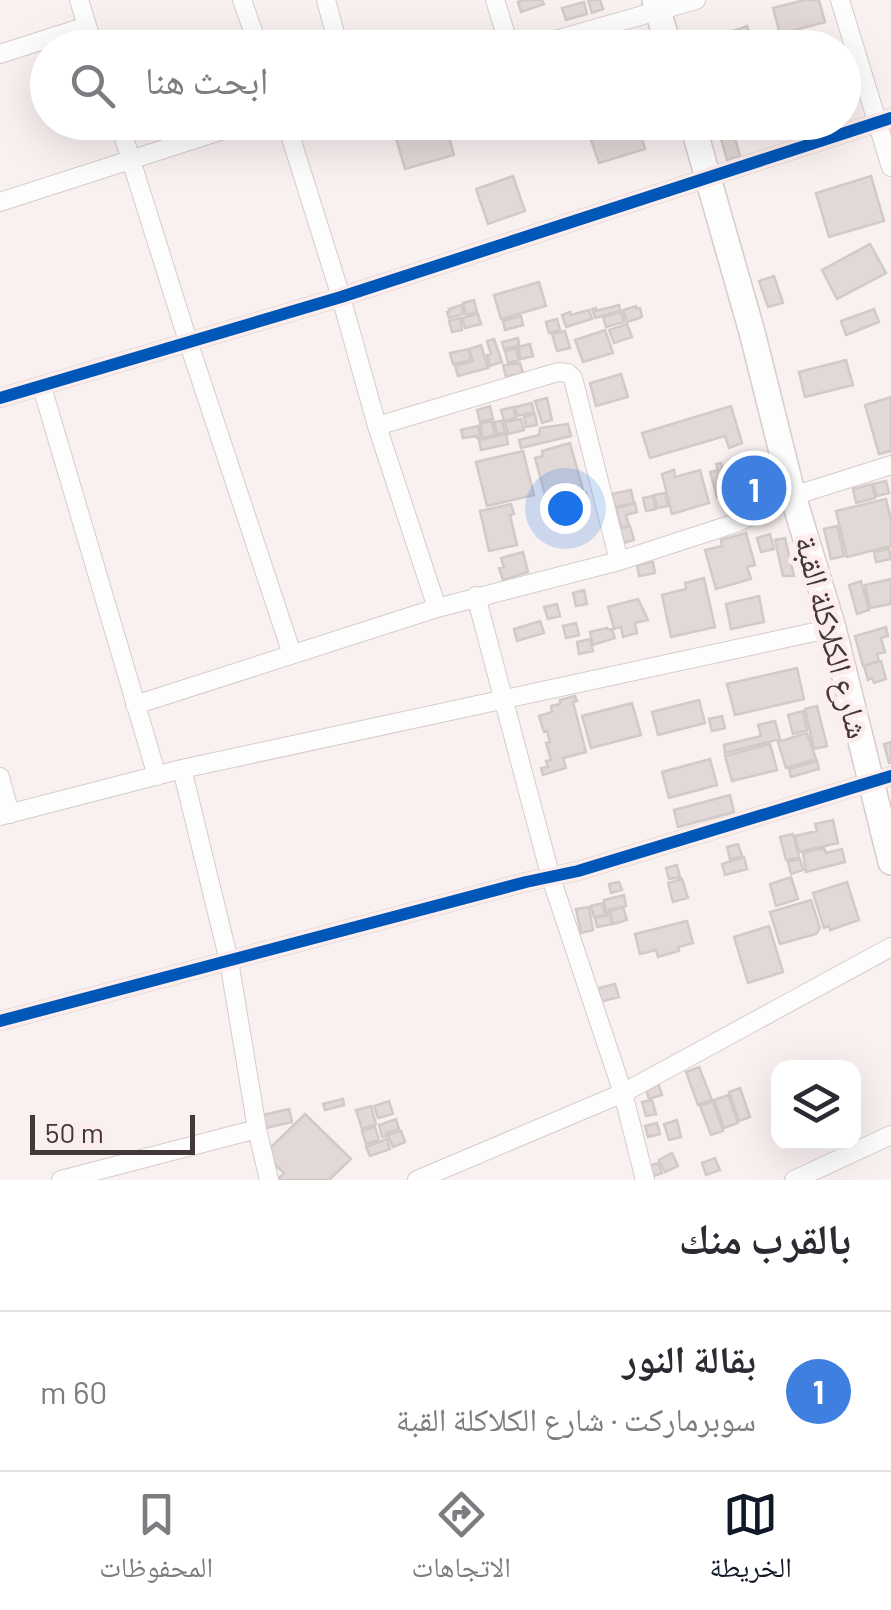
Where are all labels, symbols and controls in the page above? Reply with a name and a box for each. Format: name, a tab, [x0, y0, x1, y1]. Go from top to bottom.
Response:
search box	[30, 30, 861, 140]
text: ابحث هنا	[145, 56, 268, 102]
icon: search	[65, 58, 120, 113]
pin: 1	[722, 450, 786, 526]
your location	[540, 483, 591, 534]
street label: شارع الكلاكلة القبة	[786, 531, 879, 743]
map controls	[771, 1060, 861, 1150]
button: layers	[771, 1060, 861, 1150]
scale bar	[30, 1110, 195, 1154]
text: 50 m	[45, 1115, 104, 1149]
text: بالقرب منك	[679, 1212, 851, 1262]
text: بقالة النور	[622, 1335, 756, 1381]
text: 60 m	[40, 1372, 107, 1410]
text: 1	[813, 1372, 824, 1410]
text: سوبرماركت · شارع الكلاكلة القبة	[396, 1399, 756, 1437]
tab: المحفوظات	[99, 1487, 213, 1595]
tab: الاتجاهات	[412, 1487, 511, 1595]
tab: الخريطة	[709, 1487, 792, 1595]

